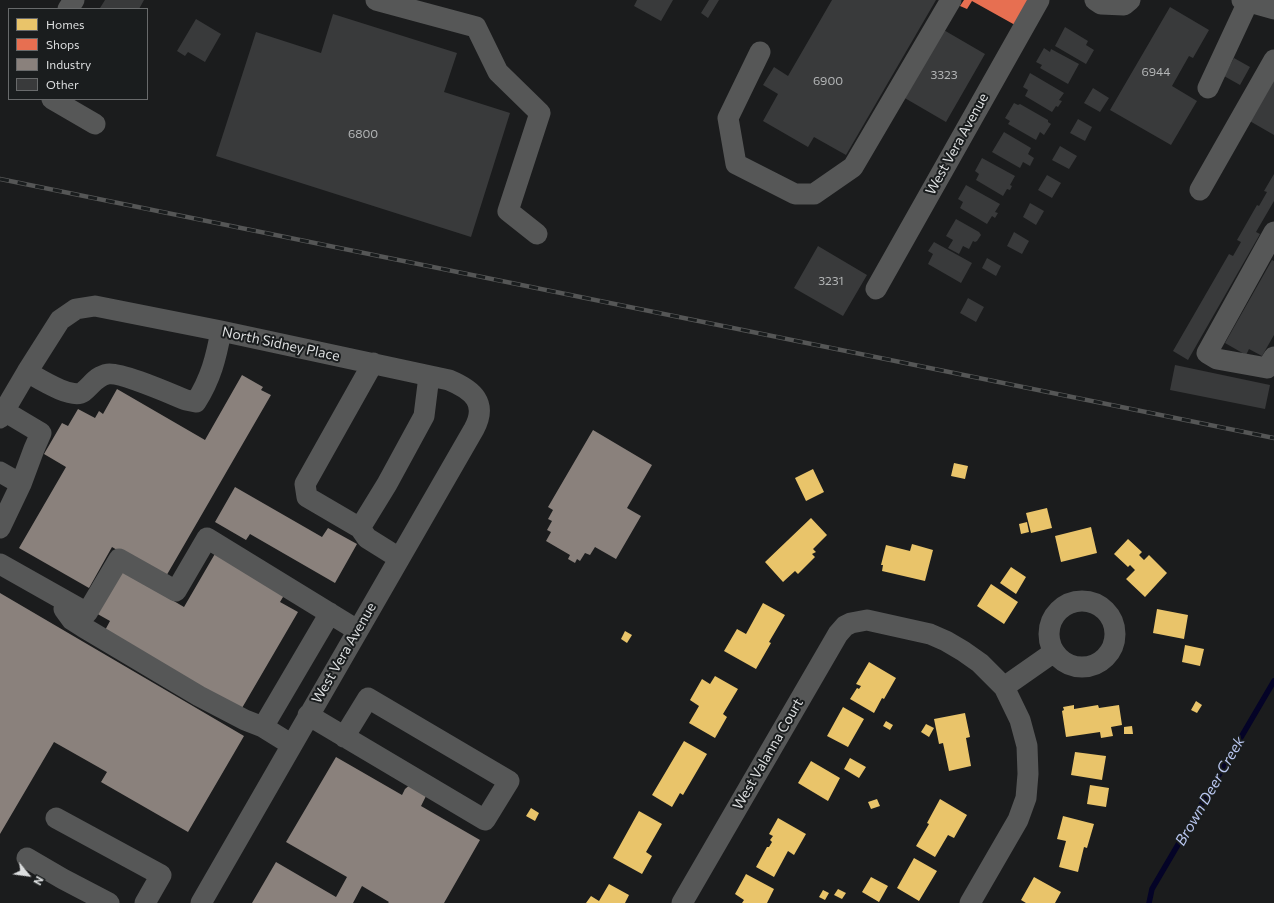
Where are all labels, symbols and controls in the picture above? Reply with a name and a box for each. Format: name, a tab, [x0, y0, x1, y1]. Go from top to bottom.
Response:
legend	[8, 8, 148, 100]
text: Homes	[46, 17, 84, 31]
text: Shops	[46, 37, 80, 51]
text: Industry	[46, 57, 91, 71]
house number: 6944	[1142, 65, 1170, 79]
house number: 3323	[930, 68, 958, 82]
house number: 6900	[813, 74, 843, 88]
text: Other	[46, 77, 79, 91]
street label: West Vera Avenue	[922, 90, 992, 198]
house number: 6800	[348, 127, 378, 141]
house number: 3231	[818, 274, 844, 288]
street label: North Sidney Place	[221, 323, 341, 365]
street label: West Vera Avenue	[308, 600, 380, 706]
street label: West Valanna Court	[729, 695, 807, 813]
water label: Brown Deer Creek	[1171, 733, 1249, 849]
north arrow	[8, 855, 48, 895]
text: N	[31, 874, 47, 888]

